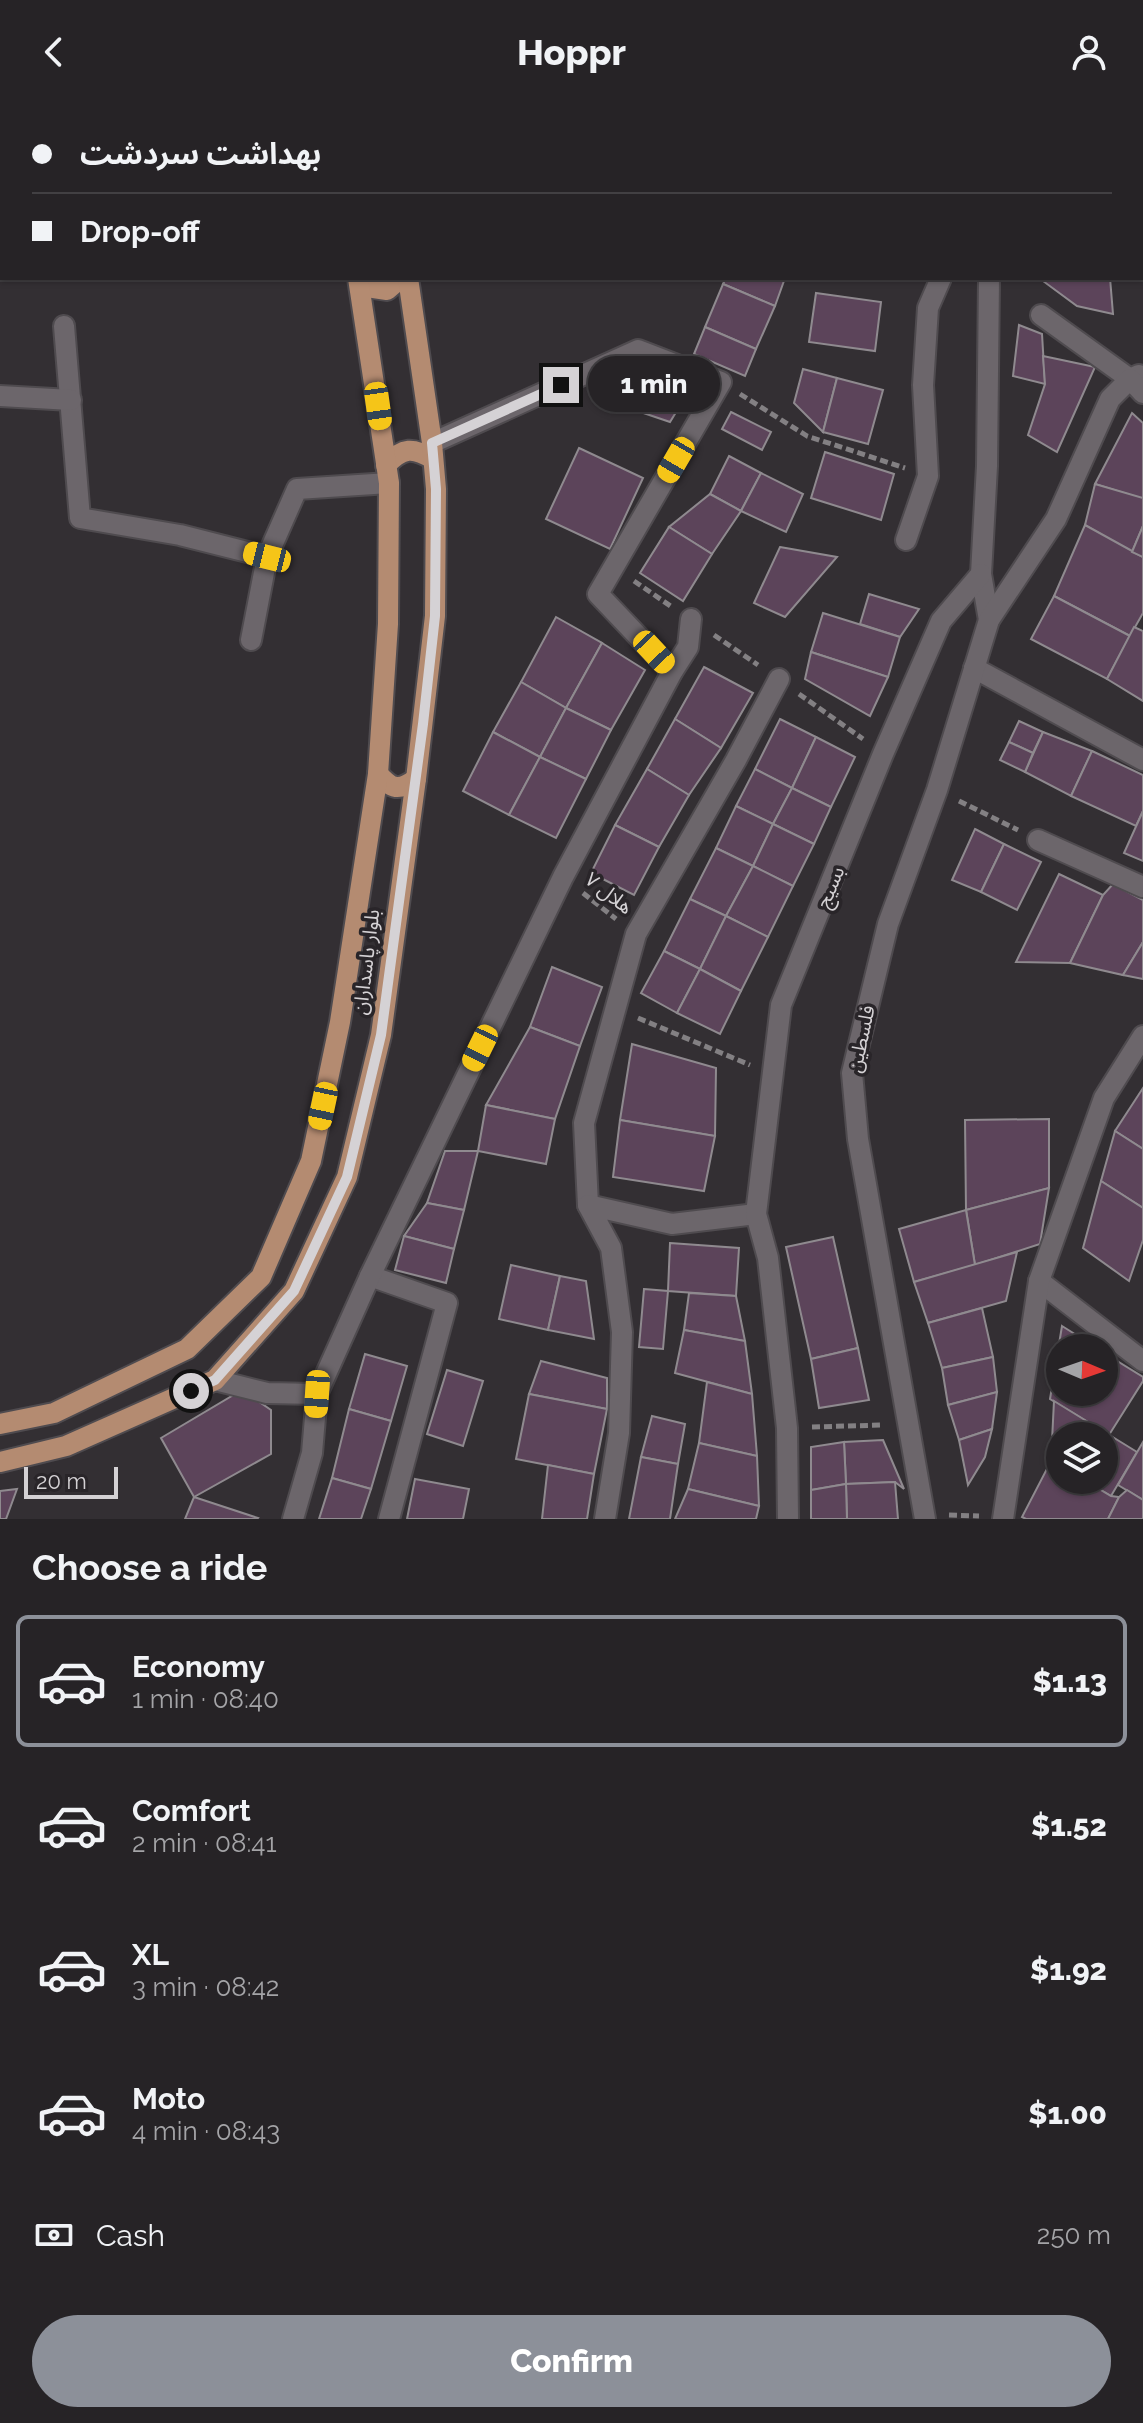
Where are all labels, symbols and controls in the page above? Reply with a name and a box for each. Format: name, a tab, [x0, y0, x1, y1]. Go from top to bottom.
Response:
icon: back	[32, 30, 76, 74]
icon: person	[1067, 30, 1111, 74]
text: Hoppr	[517, 31, 626, 73]
text: بهداشت سردشت	[80, 136, 321, 171]
text: Drop-off	[80, 214, 200, 249]
callout: 1 min	[589, 357, 721, 413]
route end	[543, 367, 579, 403]
text: 1 min	[621, 369, 687, 399]
car	[363, 381, 393, 431]
car	[654, 433, 698, 487]
car	[241, 540, 293, 574]
car	[629, 626, 679, 678]
street label: بسیج	[811, 863, 852, 913]
street label: هلال ۷	[580, 867, 638, 919]
street label: بلوار پاسداران	[348, 908, 386, 1016]
street label: فلسطین	[842, 1003, 880, 1075]
car	[459, 1021, 501, 1075]
car	[306, 1080, 340, 1132]
north arrow	[1046, 1334, 1118, 1406]
map controls	[1046, 1334, 1118, 1494]
car	[303, 1369, 331, 1419]
route start	[173, 1373, 209, 1409]
button: layers	[1046, 1422, 1118, 1494]
scale bar	[24, 1463, 118, 1499]
text: 20 m	[36, 1468, 87, 1494]
text: Choose a ride	[32, 1546, 267, 1588]
icon: car	[36, 1645, 108, 1717]
text: Economy	[132, 1649, 265, 1684]
text: $1.13	[1032, 1664, 1107, 1699]
text: 1 min · 08:40	[132, 1684, 279, 1714]
icon: car	[36, 1789, 108, 1861]
text: Comfort	[132, 1793, 251, 1828]
text: $1.52	[1031, 1808, 1107, 1843]
text: 2 min · 08:41	[132, 1828, 277, 1858]
icon: car	[36, 1933, 108, 2005]
text: XL	[132, 1937, 169, 1972]
text: $1.92	[1030, 1952, 1107, 1987]
text: 3 min · 08:42	[132, 1972, 279, 2002]
icon: car	[36, 2077, 108, 2149]
text: Moto	[132, 2081, 205, 2116]
text: $1.00	[1028, 2096, 1107, 2131]
text: 4 min · 08:43	[132, 2116, 280, 2146]
icon: cash	[32, 2213, 76, 2257]
text: Cash	[96, 2218, 165, 2253]
text: 250 m	[1037, 2220, 1111, 2250]
button: Confirm	[32, 2315, 1111, 2407]

